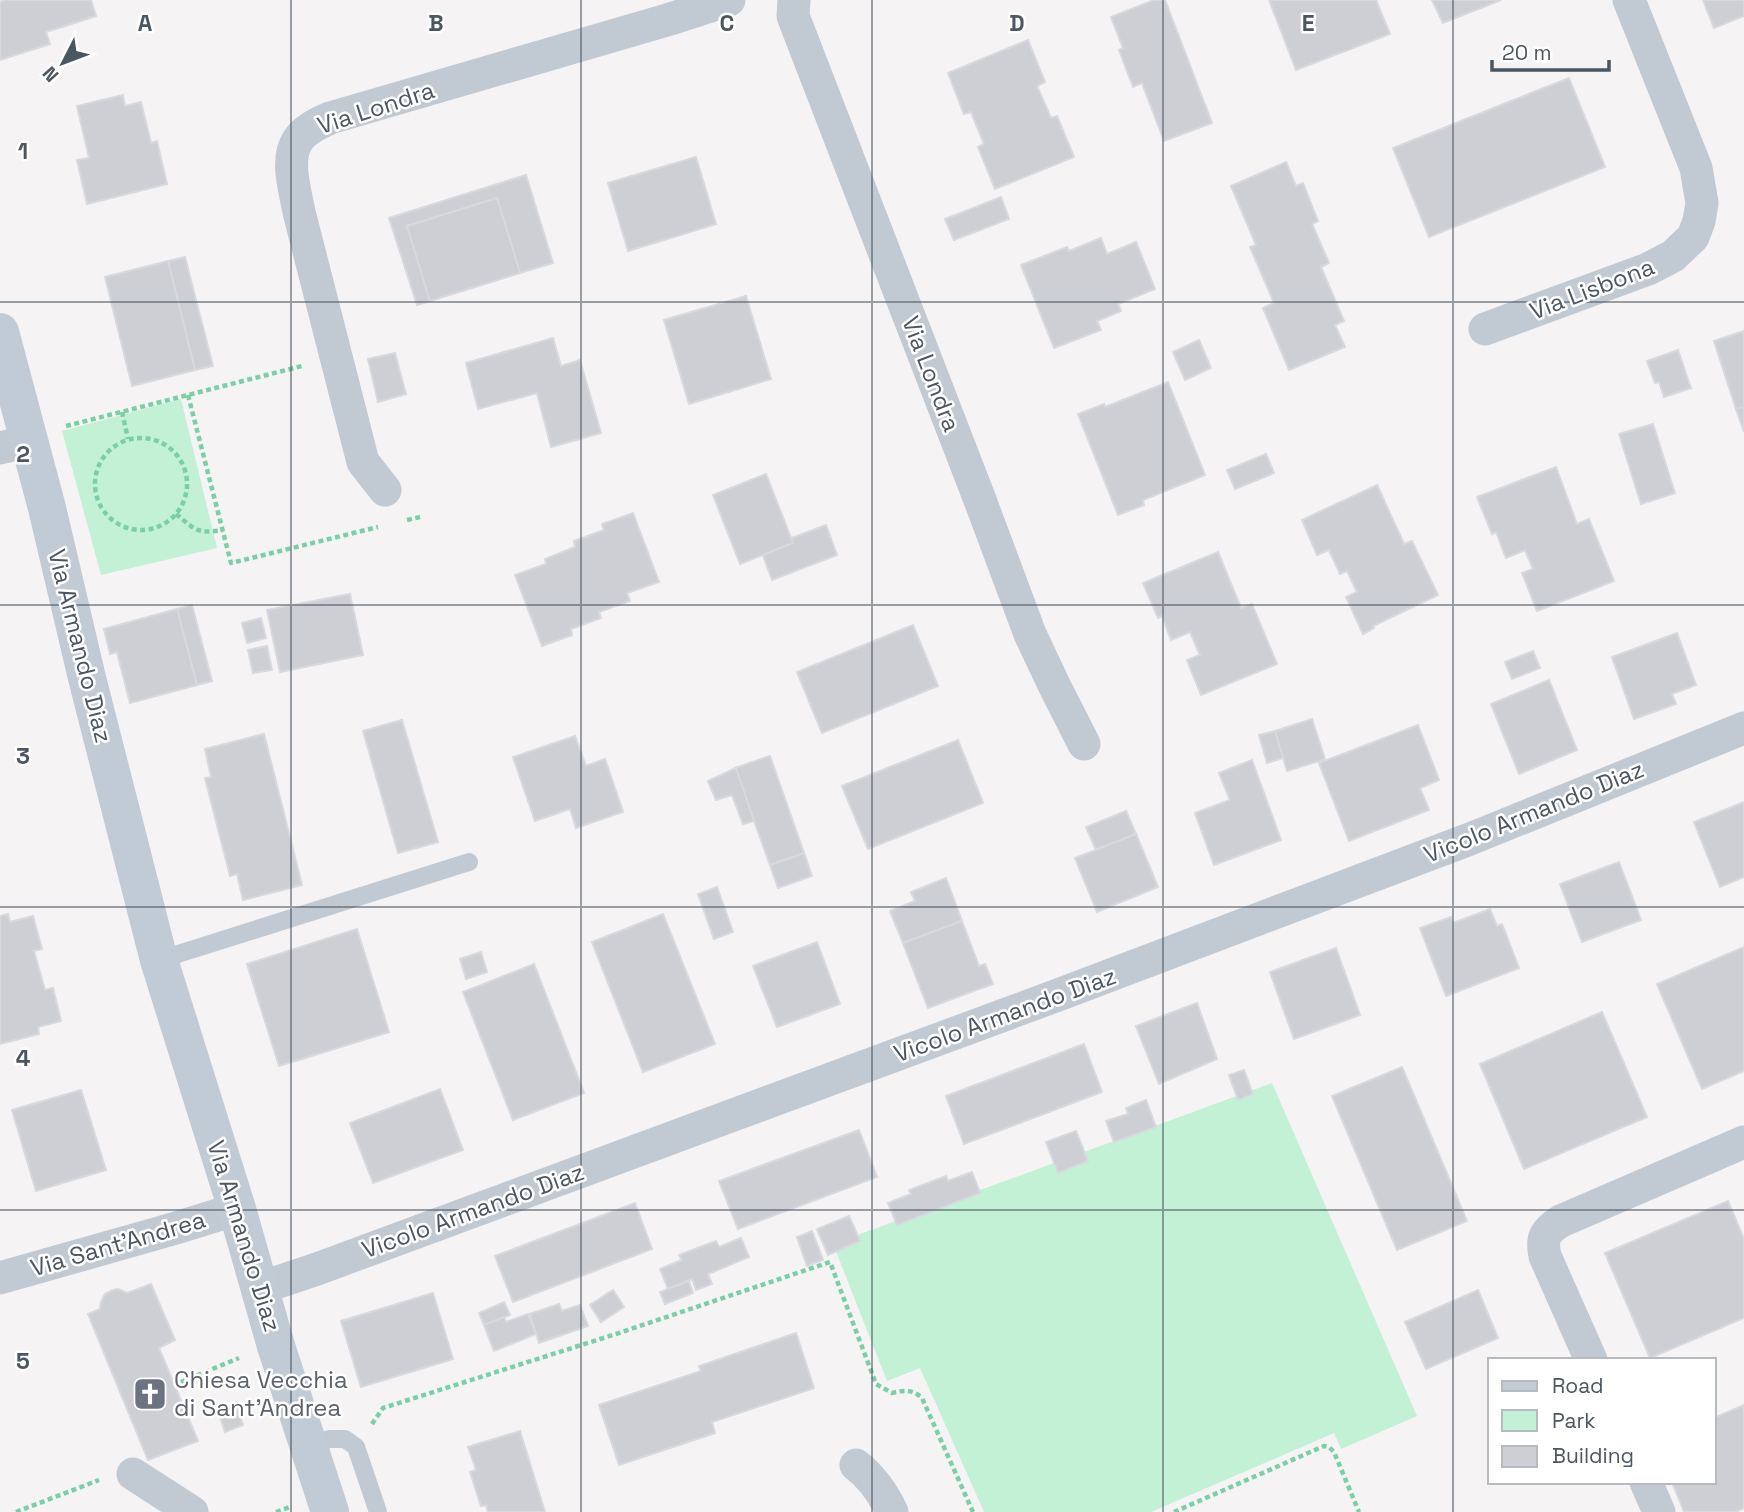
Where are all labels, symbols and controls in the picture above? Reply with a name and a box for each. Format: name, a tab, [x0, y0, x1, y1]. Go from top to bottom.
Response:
text: A	[138, 8, 153, 38]
text: B	[428, 8, 444, 38]
text: C	[720, 8, 734, 38]
text: D	[1009, 8, 1025, 38]
text: E	[1302, 8, 1314, 38]
north arrow	[28, 28, 98, 98]
scale bar	[1492, 28, 1609, 72]
text: 20 m	[1502, 39, 1552, 66]
text: N	[37, 61, 64, 87]
street label: Via Londra	[313, 74, 438, 141]
text: 1	[18, 136, 28, 166]
street label: Via Lisbona	[1525, 250, 1659, 327]
street label: Via Londra	[895, 312, 968, 436]
text: 2	[16, 439, 30, 469]
street label: Via Armando Diaz	[41, 546, 120, 746]
text: 3	[16, 741, 30, 771]
street label: Vicolo Armando Diaz	[1419, 753, 1648, 870]
street label: Vicolo Armando Diaz	[889, 960, 1120, 1069]
text: 4	[16, 1043, 31, 1073]
street label: Via Armando Diaz	[201, 1137, 288, 1335]
street label: Vicolo Armando Diaz	[357, 1156, 588, 1265]
street label: Via Sant'Andrea	[27, 1204, 209, 1283]
text: 5	[16, 1346, 30, 1376]
legend	[1488, 1358, 1716, 1484]
place label: Chiesa Vecchia di Sant'Andrea	[174, 1364, 348, 1423]
text: Road	[1552, 1372, 1604, 1399]
church icon: Chiesa Vecchia di Sant'Andrea	[131, 1375, 169, 1413]
text: Park	[1552, 1407, 1596, 1434]
text: Building	[1552, 1442, 1634, 1469]

